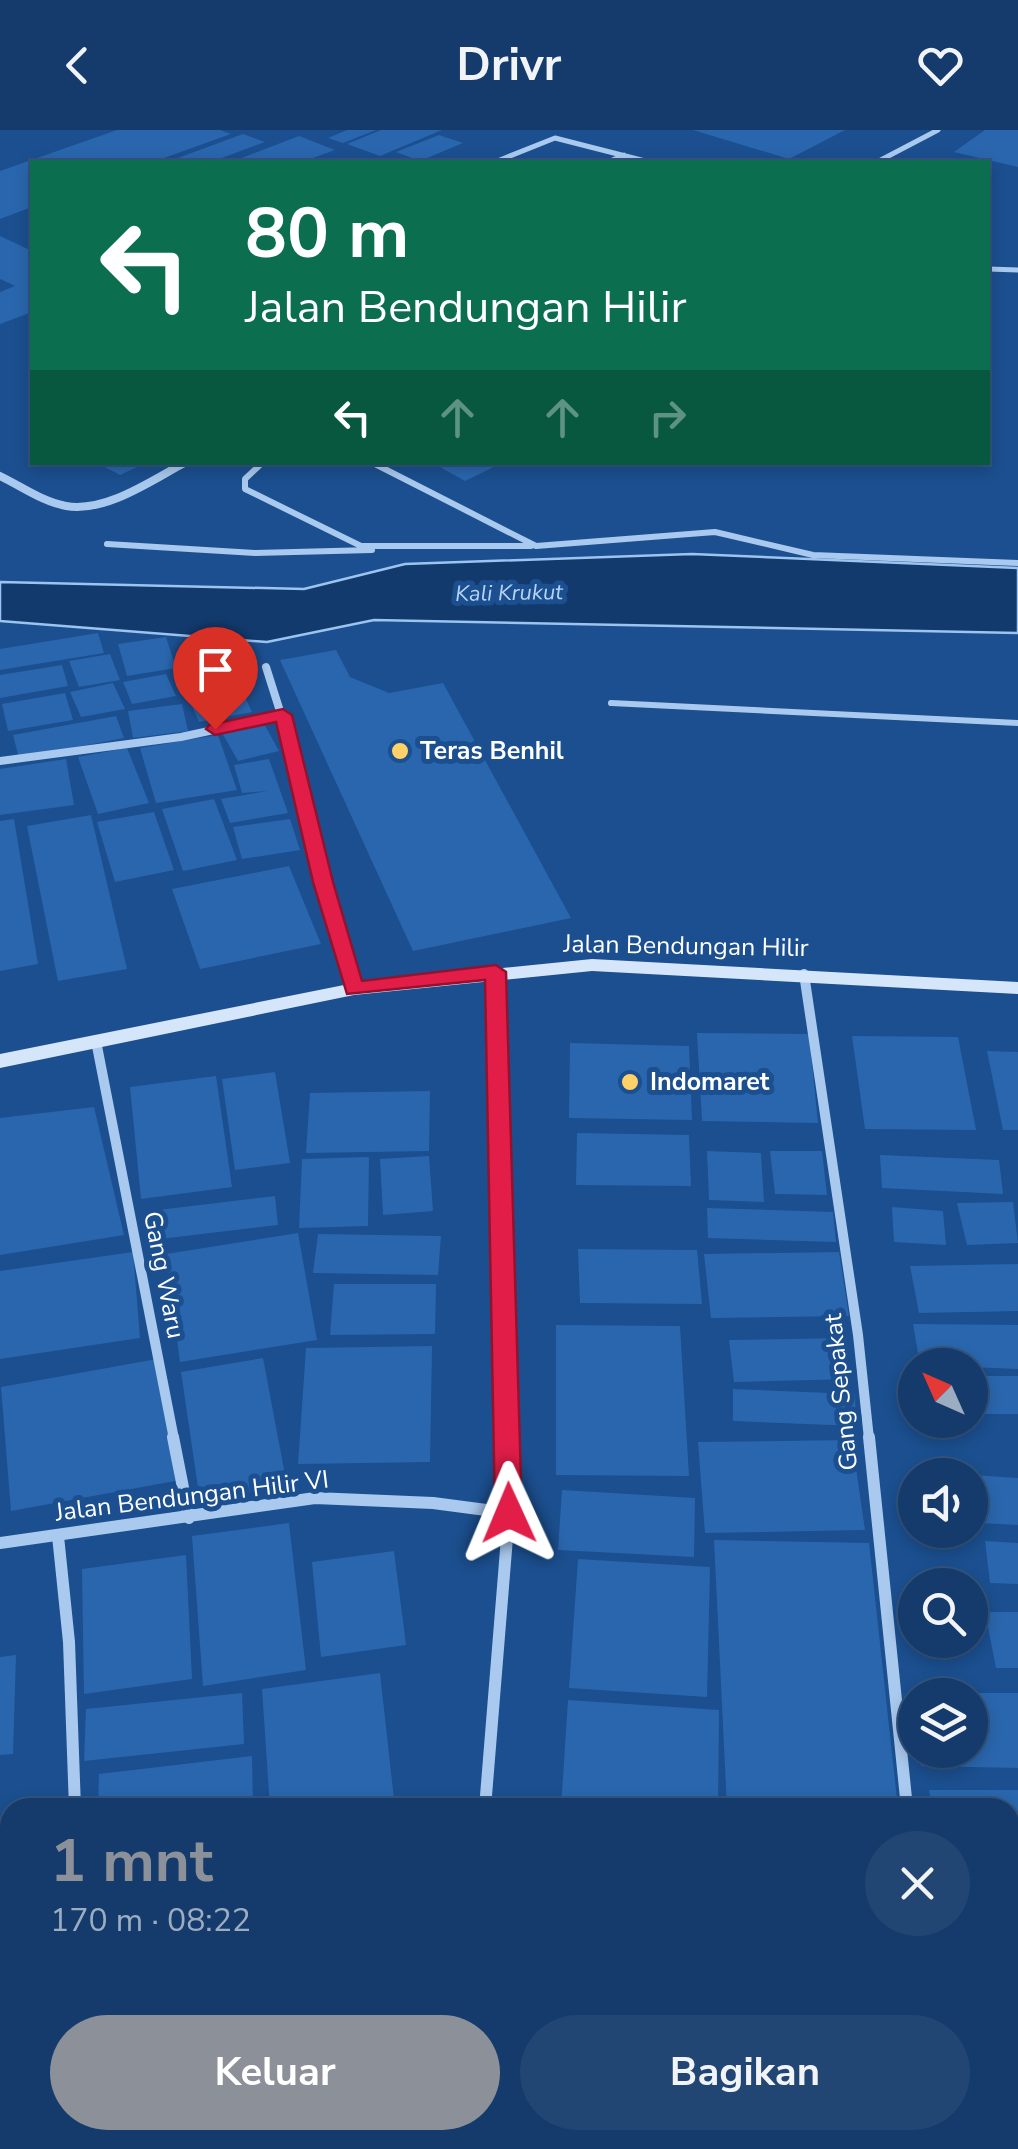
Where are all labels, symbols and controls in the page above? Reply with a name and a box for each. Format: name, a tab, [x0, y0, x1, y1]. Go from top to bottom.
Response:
text: Drivr	[457, 35, 561, 96]
icon: back	[50, 38, 105, 93]
icon: heart	[913, 38, 968, 93]
text: 80 m	[245, 186, 409, 282]
icon: left	[80, 200, 210, 330]
text: Jalan Bendungan Hilir	[245, 277, 687, 338]
icon: left	[325, 390, 380, 445]
icon: ahead	[430, 390, 485, 445]
icon: ahead	[535, 390, 590, 445]
icon: right	[640, 390, 695, 445]
water label: Kali Krukut	[455, 577, 564, 609]
pin	[173, 627, 258, 730]
icon: arrive	[188, 642, 243, 697]
place label: Teras Benhil	[420, 734, 564, 768]
marker: Teras Benhil	[389, 740, 411, 762]
street label: Jalan Bendungan Hilir	[562, 927, 809, 965]
place label: Indomaret	[650, 1065, 770, 1099]
marker: Indomaret	[619, 1071, 641, 1093]
street label: Gang Waru	[135, 1208, 193, 1342]
street label: Gang Sepakat	[816, 1312, 866, 1472]
north arrow	[898, 1348, 988, 1438]
map controls	[898, 1348, 988, 1768]
button: sound	[898, 1458, 988, 1548]
position arrow	[457, 1461, 561, 1565]
street label: Jalan Bendungan Hilir VI	[52, 1462, 331, 1530]
button: search	[898, 1568, 988, 1658]
button: layers	[898, 1678, 988, 1768]
text: 1 mnt	[50, 1820, 213, 1902]
button: close	[865, 1831, 970, 1936]
text: 170 m · 08:22	[50, 1899, 251, 1942]
button: Keluar	[50, 2015, 500, 2130]
button: Bagikan	[520, 2015, 970, 2130]

